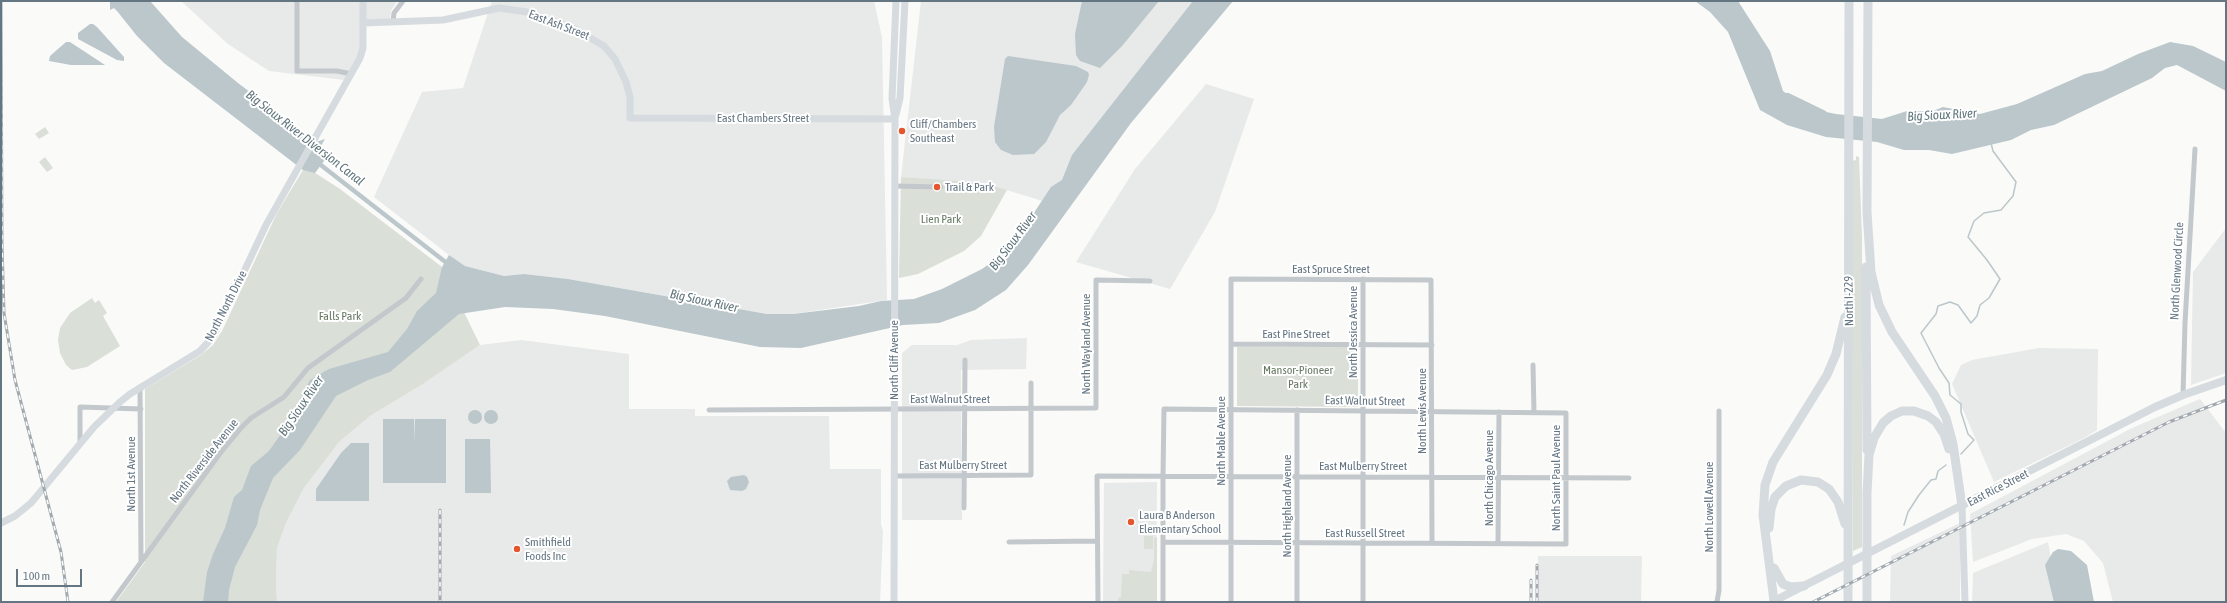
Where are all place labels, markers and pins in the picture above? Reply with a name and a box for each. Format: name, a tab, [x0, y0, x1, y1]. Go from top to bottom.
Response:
place label: Cliff/Chambers Southeast	[910, 117, 976, 145]
marker: Cliff/Chambers Southeast	[897, 126, 907, 136]
place label: Trail & Park	[945, 180, 994, 194]
marker: Trail & Park	[932, 182, 942, 192]
place label: Laura B Anderson Elementary School	[1139, 508, 1221, 536]
marker: Laura B Anderson Elementary School	[1126, 517, 1136, 527]
place label: Smithfield Foods Inc	[525, 535, 571, 563]
marker: Smithfield Foods Inc	[512, 544, 522, 554]

